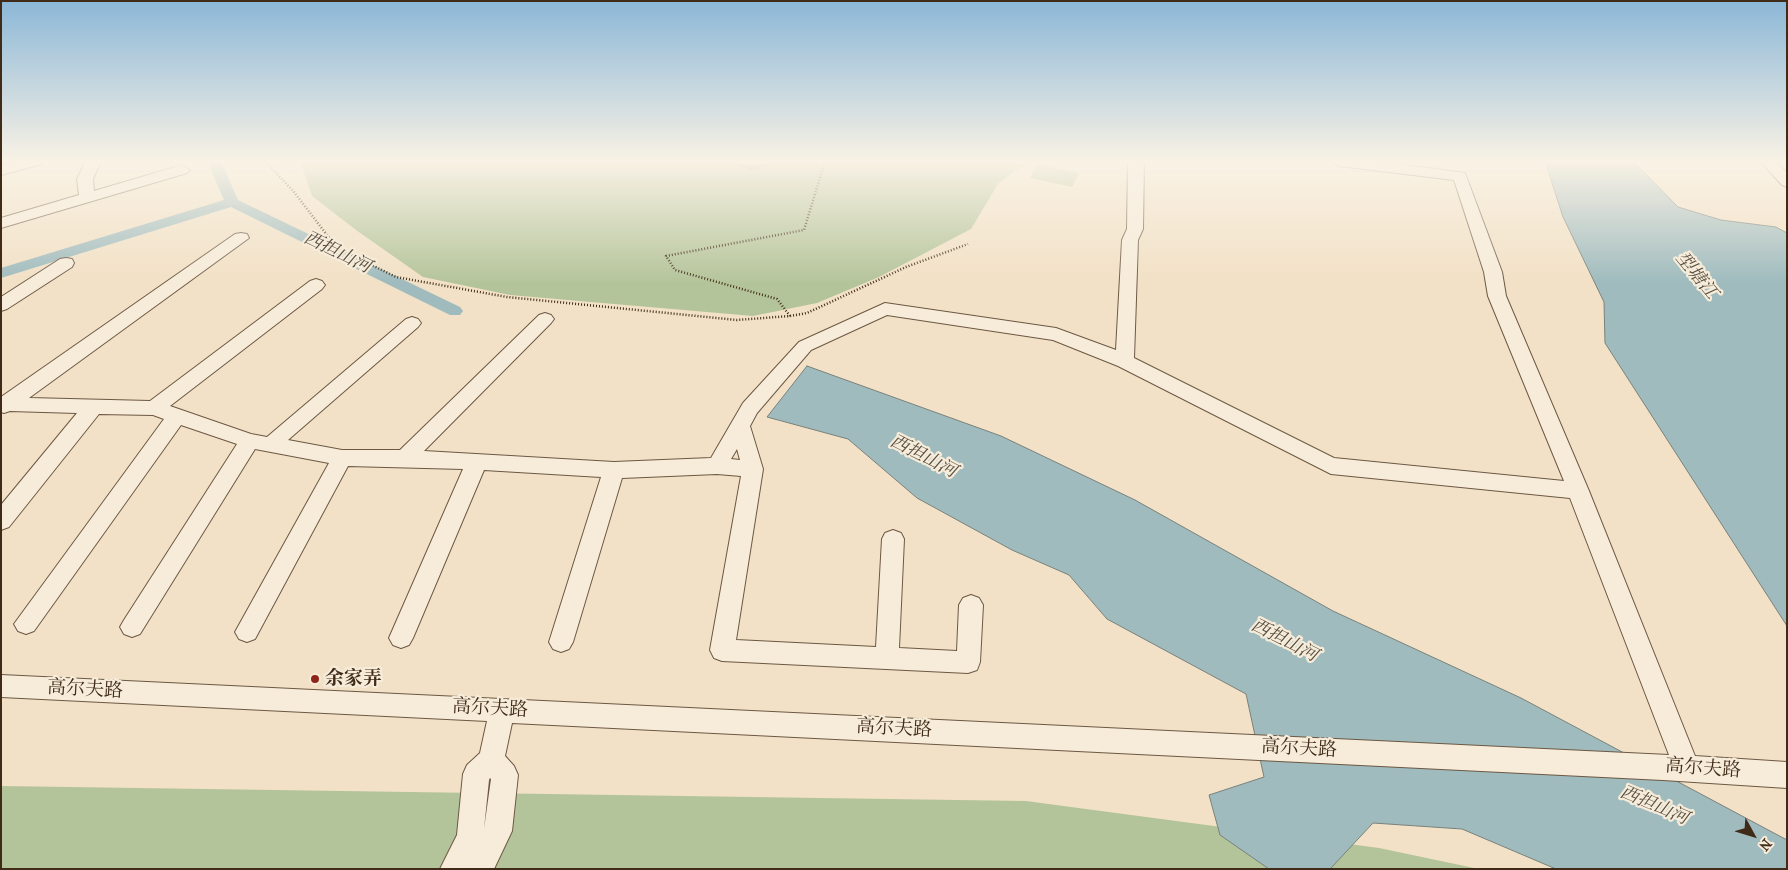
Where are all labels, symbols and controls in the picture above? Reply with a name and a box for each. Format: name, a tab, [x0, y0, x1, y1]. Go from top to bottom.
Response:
water label: 西担山河	[300, 228, 374, 278]
water label: 型塘江	[1671, 248, 1721, 304]
water label: 西担山河	[886, 431, 960, 483]
water label: 西担山河	[1247, 615, 1321, 667]
place label: 余家弄	[325, 668, 382, 690]
marker: 余家弄	[309, 673, 321, 685]
street label: 高尔夫路	[46, 677, 124, 703]
street label: 高尔夫路	[451, 696, 529, 722]
street label: 高尔夫路	[855, 716, 933, 742]
street label: 高尔夫路	[1260, 736, 1338, 762]
street label: 高尔夫路	[1664, 755, 1742, 783]
water label: 西担山河	[1617, 782, 1691, 830]
north arrow	[1728, 810, 1778, 860]
text: N	[1755, 835, 1775, 854]

